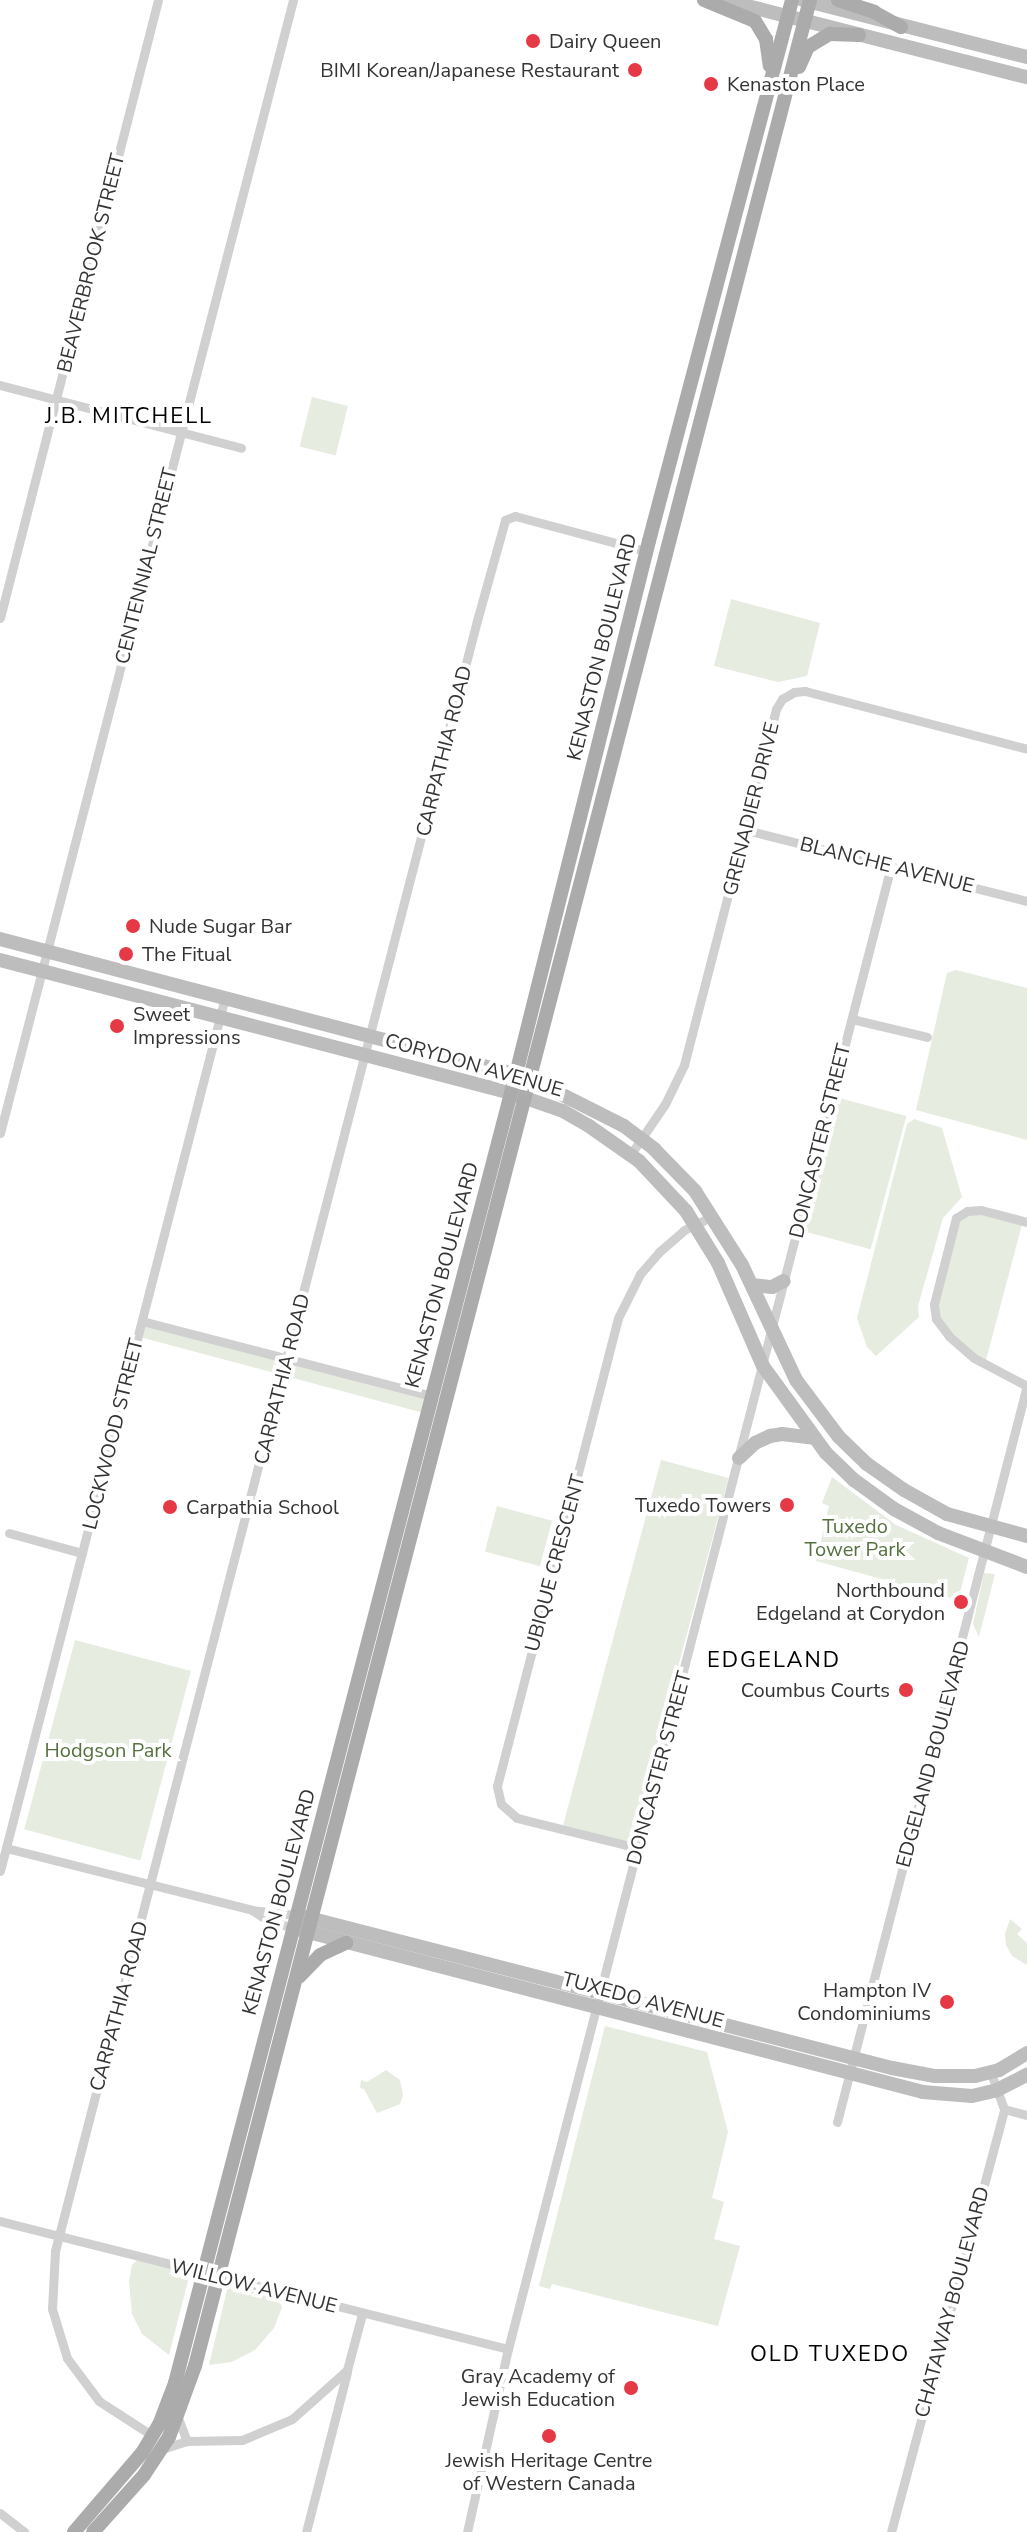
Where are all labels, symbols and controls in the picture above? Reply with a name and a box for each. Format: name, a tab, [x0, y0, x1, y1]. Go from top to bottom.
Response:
place label: Dairy Queen	[549, 29, 661, 53]
marker: Dairy Queen	[524, 32, 542, 50]
place label: BIMI Korean/Japanese Restaurant	[320, 58, 619, 82]
marker: BIMI Korean/Japanese Restaurant	[626, 61, 644, 79]
place label: Kenaston Place	[727, 72, 865, 96]
marker: Kenaston Place	[702, 75, 720, 93]
street label: BEAVERBROOK STREET	[52, 151, 130, 375]
district label: J.B. MITCHELL	[45, 404, 213, 430]
street label: CENTENNIAL STREET	[110, 465, 182, 667]
street label: KENASTON BOULEVARD	[562, 531, 642, 763]
street label: CARPATHIA ROAD	[411, 663, 477, 839]
street label: GRENADIER DRIVE	[718, 720, 784, 898]
street label: BLANCHE AVENUE	[797, 832, 977, 898]
place label: Nude Sugar Bar	[149, 914, 292, 938]
marker: Nude Sugar Bar	[124, 917, 142, 935]
place label: The Fitual	[142, 942, 232, 966]
marker: The Fitual	[117, 945, 135, 963]
place label: Sweet Impressions	[133, 1002, 241, 1049]
marker: Sweet Impressions	[108, 1017, 126, 1035]
street label: CORYDON AVENUE	[382, 1028, 566, 1102]
street label: DONCASTER STREET	[784, 1041, 856, 1241]
street label: KENASTON BOULEVARD	[400, 1159, 484, 1391]
street label: CARPATHIA ROAD	[249, 1291, 315, 1467]
street label: LOCKWOOD STREET	[78, 1336, 148, 1532]
street label: UBIQUE CRESCENT	[520, 1472, 590, 1654]
place label: Tuxedo Towers	[635, 1493, 771, 1517]
place label: Carpathia School	[186, 1495, 339, 1519]
marker: Tuxedo Towers	[778, 1496, 796, 1514]
marker: Carpathia School	[161, 1498, 179, 1516]
park label: Tuxedo Tower Park	[804, 1514, 906, 1561]
place label: Northbound Edgeland at Corydon	[756, 1578, 945, 1625]
marker: Northbound Edgeland at Corydon	[952, 1593, 970, 1611]
street label: EDGELAND BOULEVARD	[891, 1638, 975, 1870]
district label: EDGELAND	[707, 1648, 841, 1674]
street label: DONCASTER STREET	[622, 1669, 696, 1867]
place label: Coumbus Courts	[741, 1678, 890, 1702]
marker: Coumbus Courts	[897, 1681, 915, 1699]
park label: Hodgson Park	[45, 1738, 171, 1762]
street label: KENASTON BOULEVARD	[237, 1786, 321, 2018]
street label: CARPATHIA ROAD	[85, 1918, 153, 2094]
street label: TUXEDO AVENUE	[560, 1967, 726, 2033]
place label: Hampton IV Condominiums	[797, 1978, 931, 2025]
marker: Hampton IV Condominiums	[938, 1993, 956, 2011]
street label: CHATAWAY BOULEVARD	[910, 2184, 994, 2420]
street label: WILLOW AVENUE	[169, 2254, 339, 2318]
district label: OLD TUXEDO	[750, 2342, 910, 2368]
place label: Gray Academy of Jewish Education	[461, 2364, 615, 2411]
marker: Gray Academy of Jewish Education	[622, 2379, 640, 2397]
marker: Jewish Heritage Centre of Western Canada	[540, 2427, 558, 2445]
place label: Jewish Heritage Centre of Western Canada	[446, 2448, 652, 2495]

